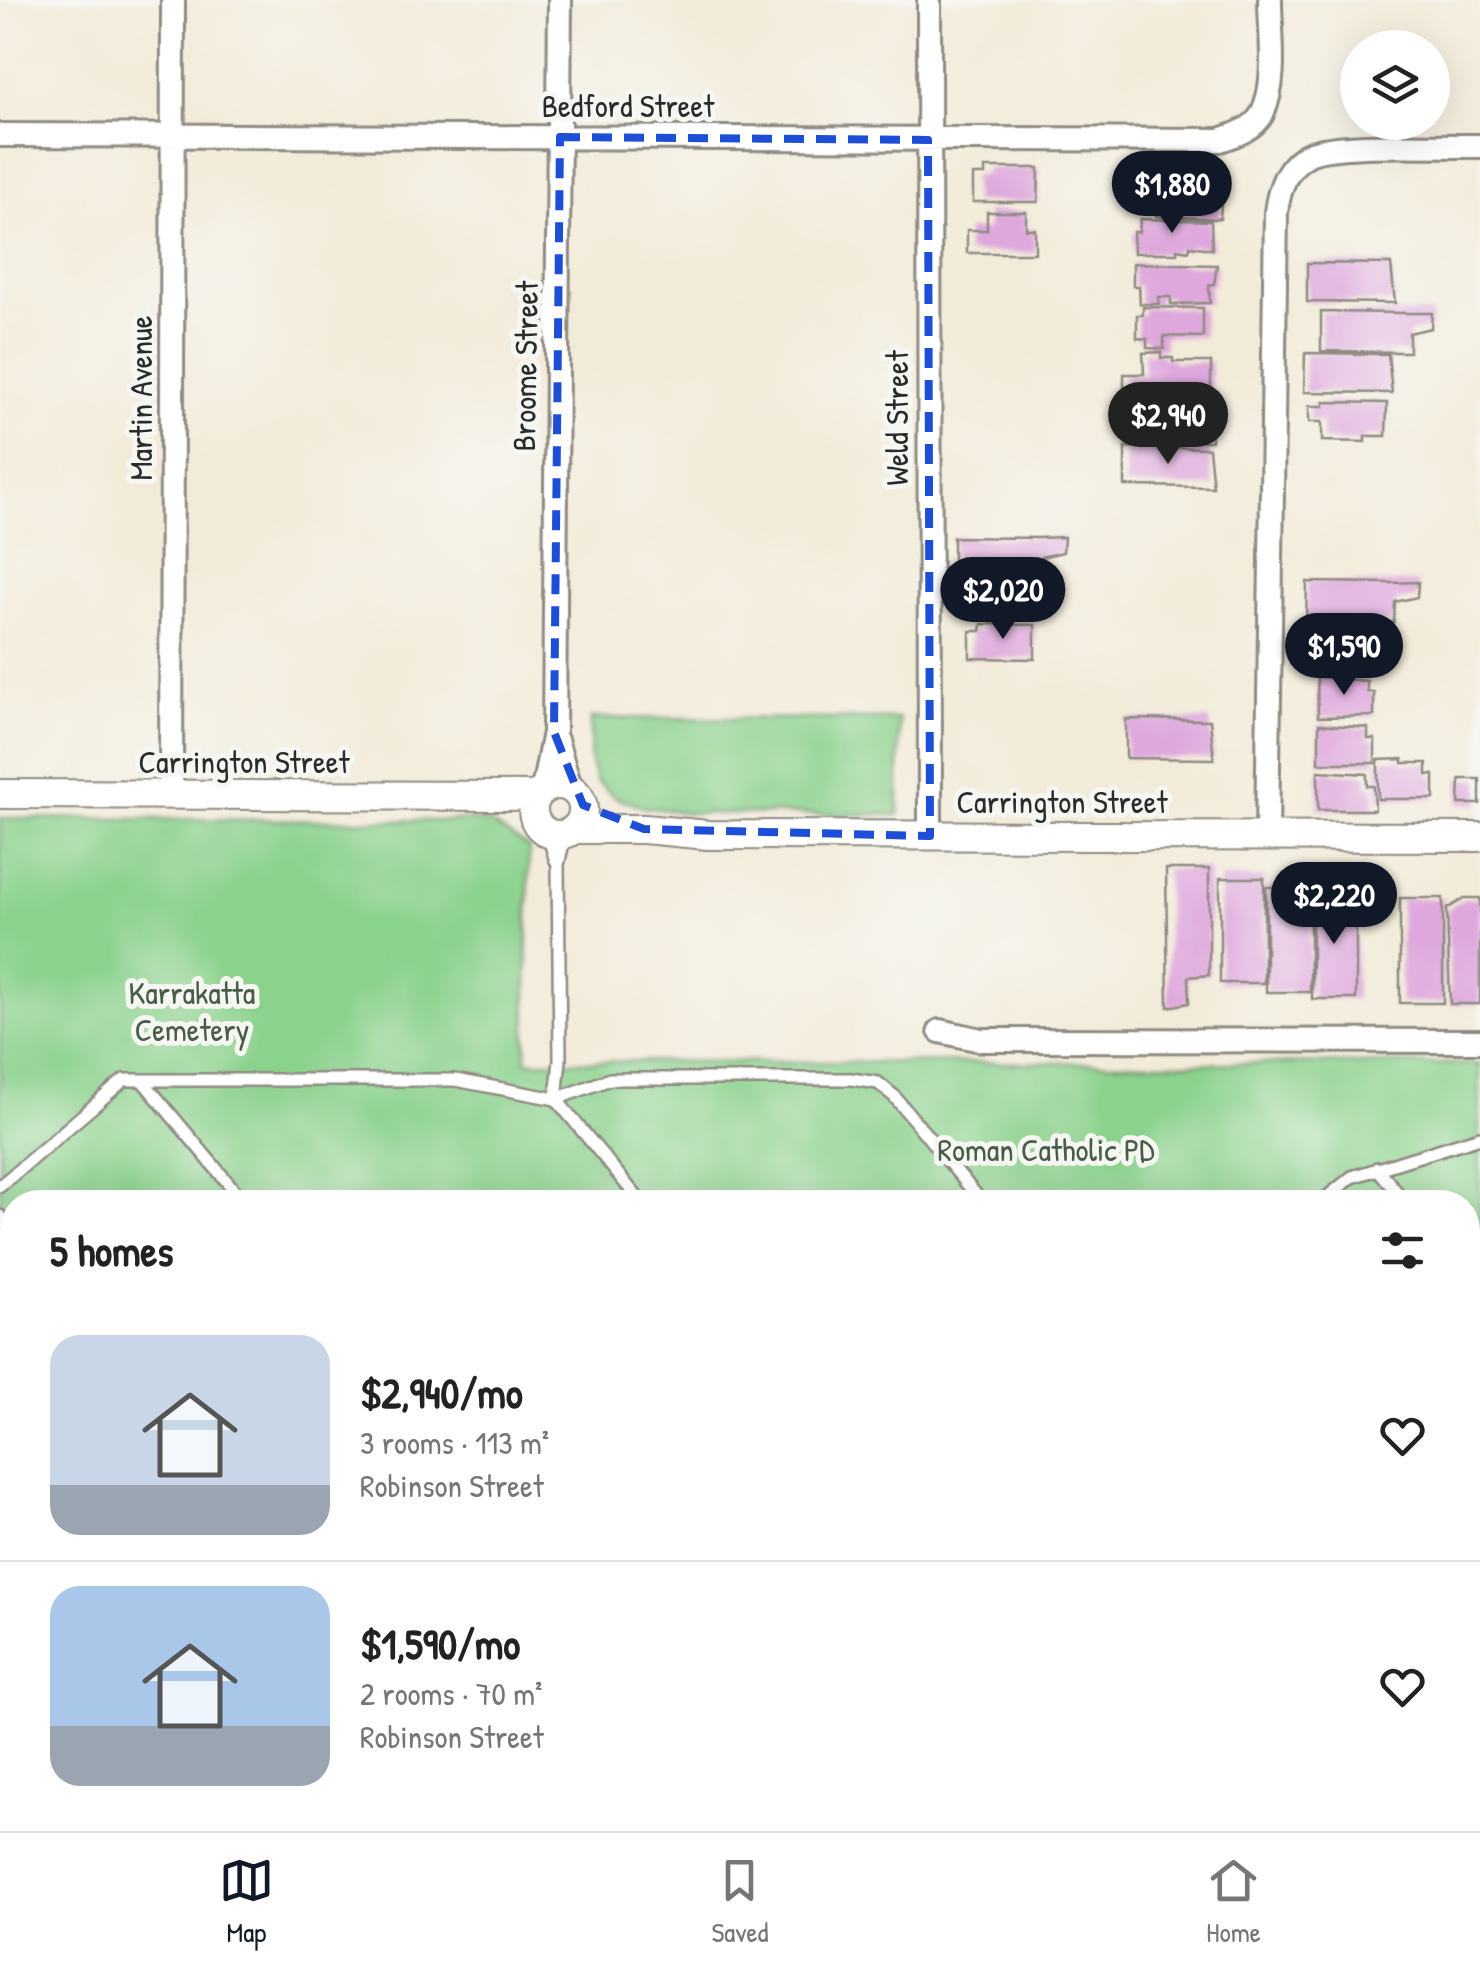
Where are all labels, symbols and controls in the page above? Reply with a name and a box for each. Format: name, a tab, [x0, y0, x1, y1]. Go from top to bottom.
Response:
map controls	[1340, 30, 1450, 140]
button: layers	[1340, 30, 1450, 140]
street label: Bedford Street	[542, 84, 715, 127]
pin: $1,880	[1091, 151, 1253, 236]
text: $1,880	[1134, 162, 1210, 205]
street label: Broome Street	[502, 279, 548, 452]
street label: Martin Avenue	[119, 315, 162, 481]
street label: Weld Street	[875, 349, 918, 486]
pin: $2,940	[1087, 382, 1249, 467]
text: $2,940	[1130, 393, 1206, 436]
pin: $2,020	[922, 557, 1084, 642]
text: $2,020	[962, 568, 1044, 611]
pin: $1,590	[1263, 613, 1425, 698]
text: $1,590	[1307, 624, 1381, 667]
street label: Carrington Street	[139, 740, 350, 783]
street label: Carrington Street	[957, 780, 1168, 823]
pin: $2,220	[1253, 862, 1415, 947]
text: $2,220	[1293, 873, 1375, 916]
park label: Karrakatta Cemetery	[129, 971, 255, 1051]
park label: Roman Catholic PD	[937, 1128, 1155, 1171]
text: 5 homes	[50, 1222, 173, 1279]
icon: filters	[1375, 1223, 1430, 1278]
text: $2,940/mo	[360, 1364, 523, 1421]
icon: home	[130, 1375, 250, 1495]
icon: heart	[1375, 1408, 1430, 1463]
text: 3 rooms · 113 m²	[360, 1421, 549, 1464]
text: Robinson Street	[360, 1464, 544, 1507]
text: $1,590/mo	[360, 1615, 520, 1672]
icon: home	[130, 1626, 250, 1746]
icon: heart	[1375, 1659, 1430, 1714]
text: 2 rooms · 70 m²	[360, 1672, 542, 1715]
text: Robinson Street	[360, 1715, 544, 1758]
tab: Map	[219, 1853, 274, 1951]
tab: Saved	[711, 1853, 769, 1951]
tab: Home	[1206, 1853, 1261, 1951]

